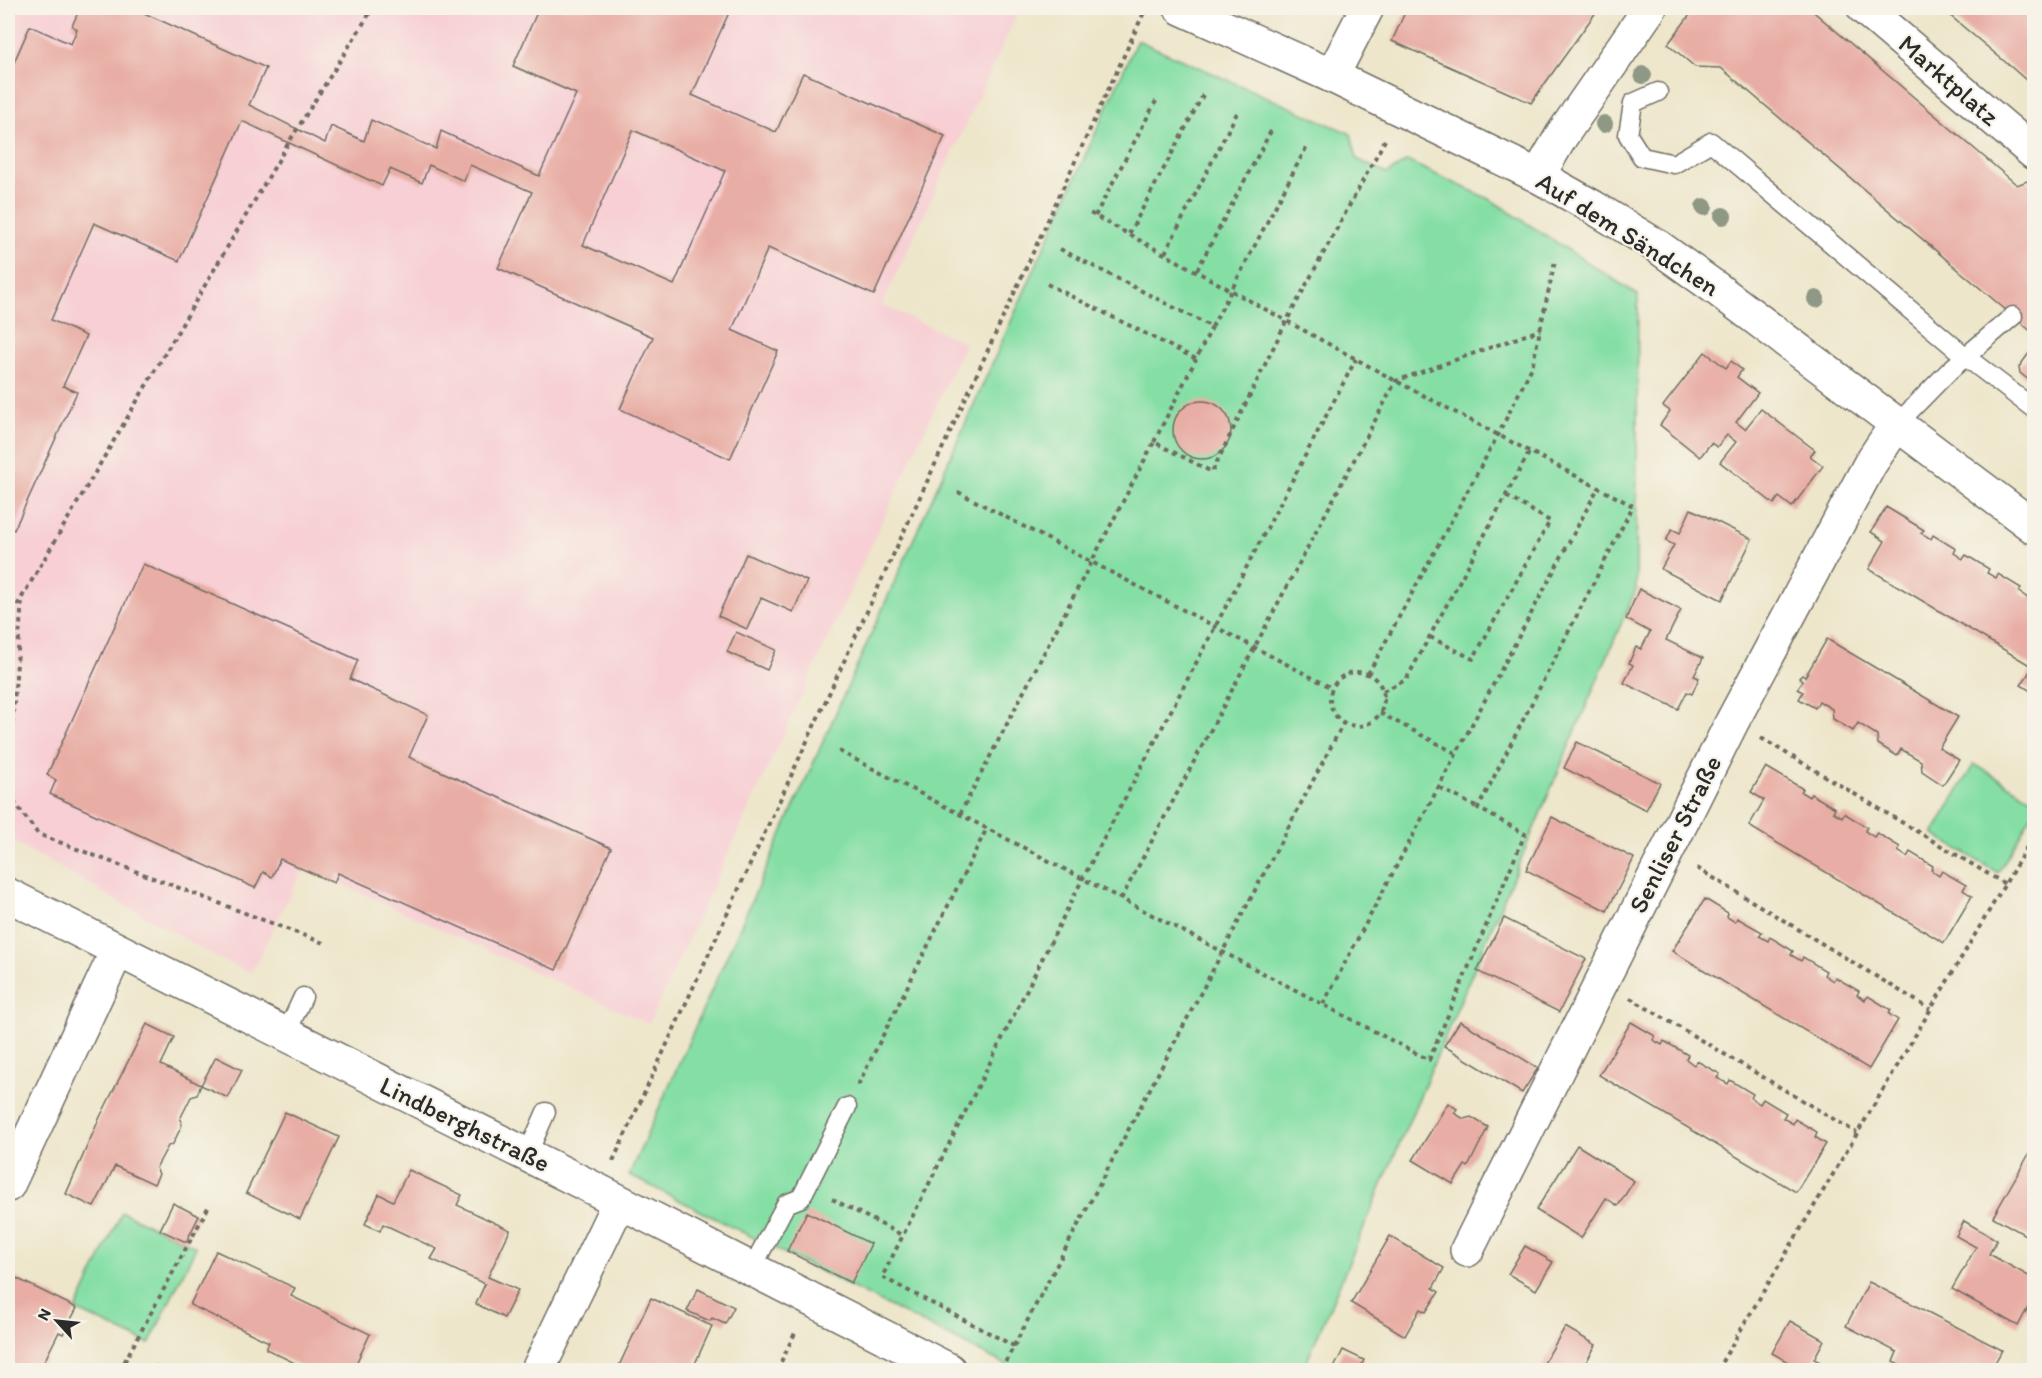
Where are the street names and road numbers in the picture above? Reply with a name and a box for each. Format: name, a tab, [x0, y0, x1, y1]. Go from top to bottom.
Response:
street label: Marktplatz	[1892, 28, 2006, 132]
street label: Auf dem Sändchen	[1531, 165, 1725, 303]
street label: Senliser Straße	[1622, 750, 1728, 918]
street label: Lindberghstraße	[375, 1069, 555, 1179]

